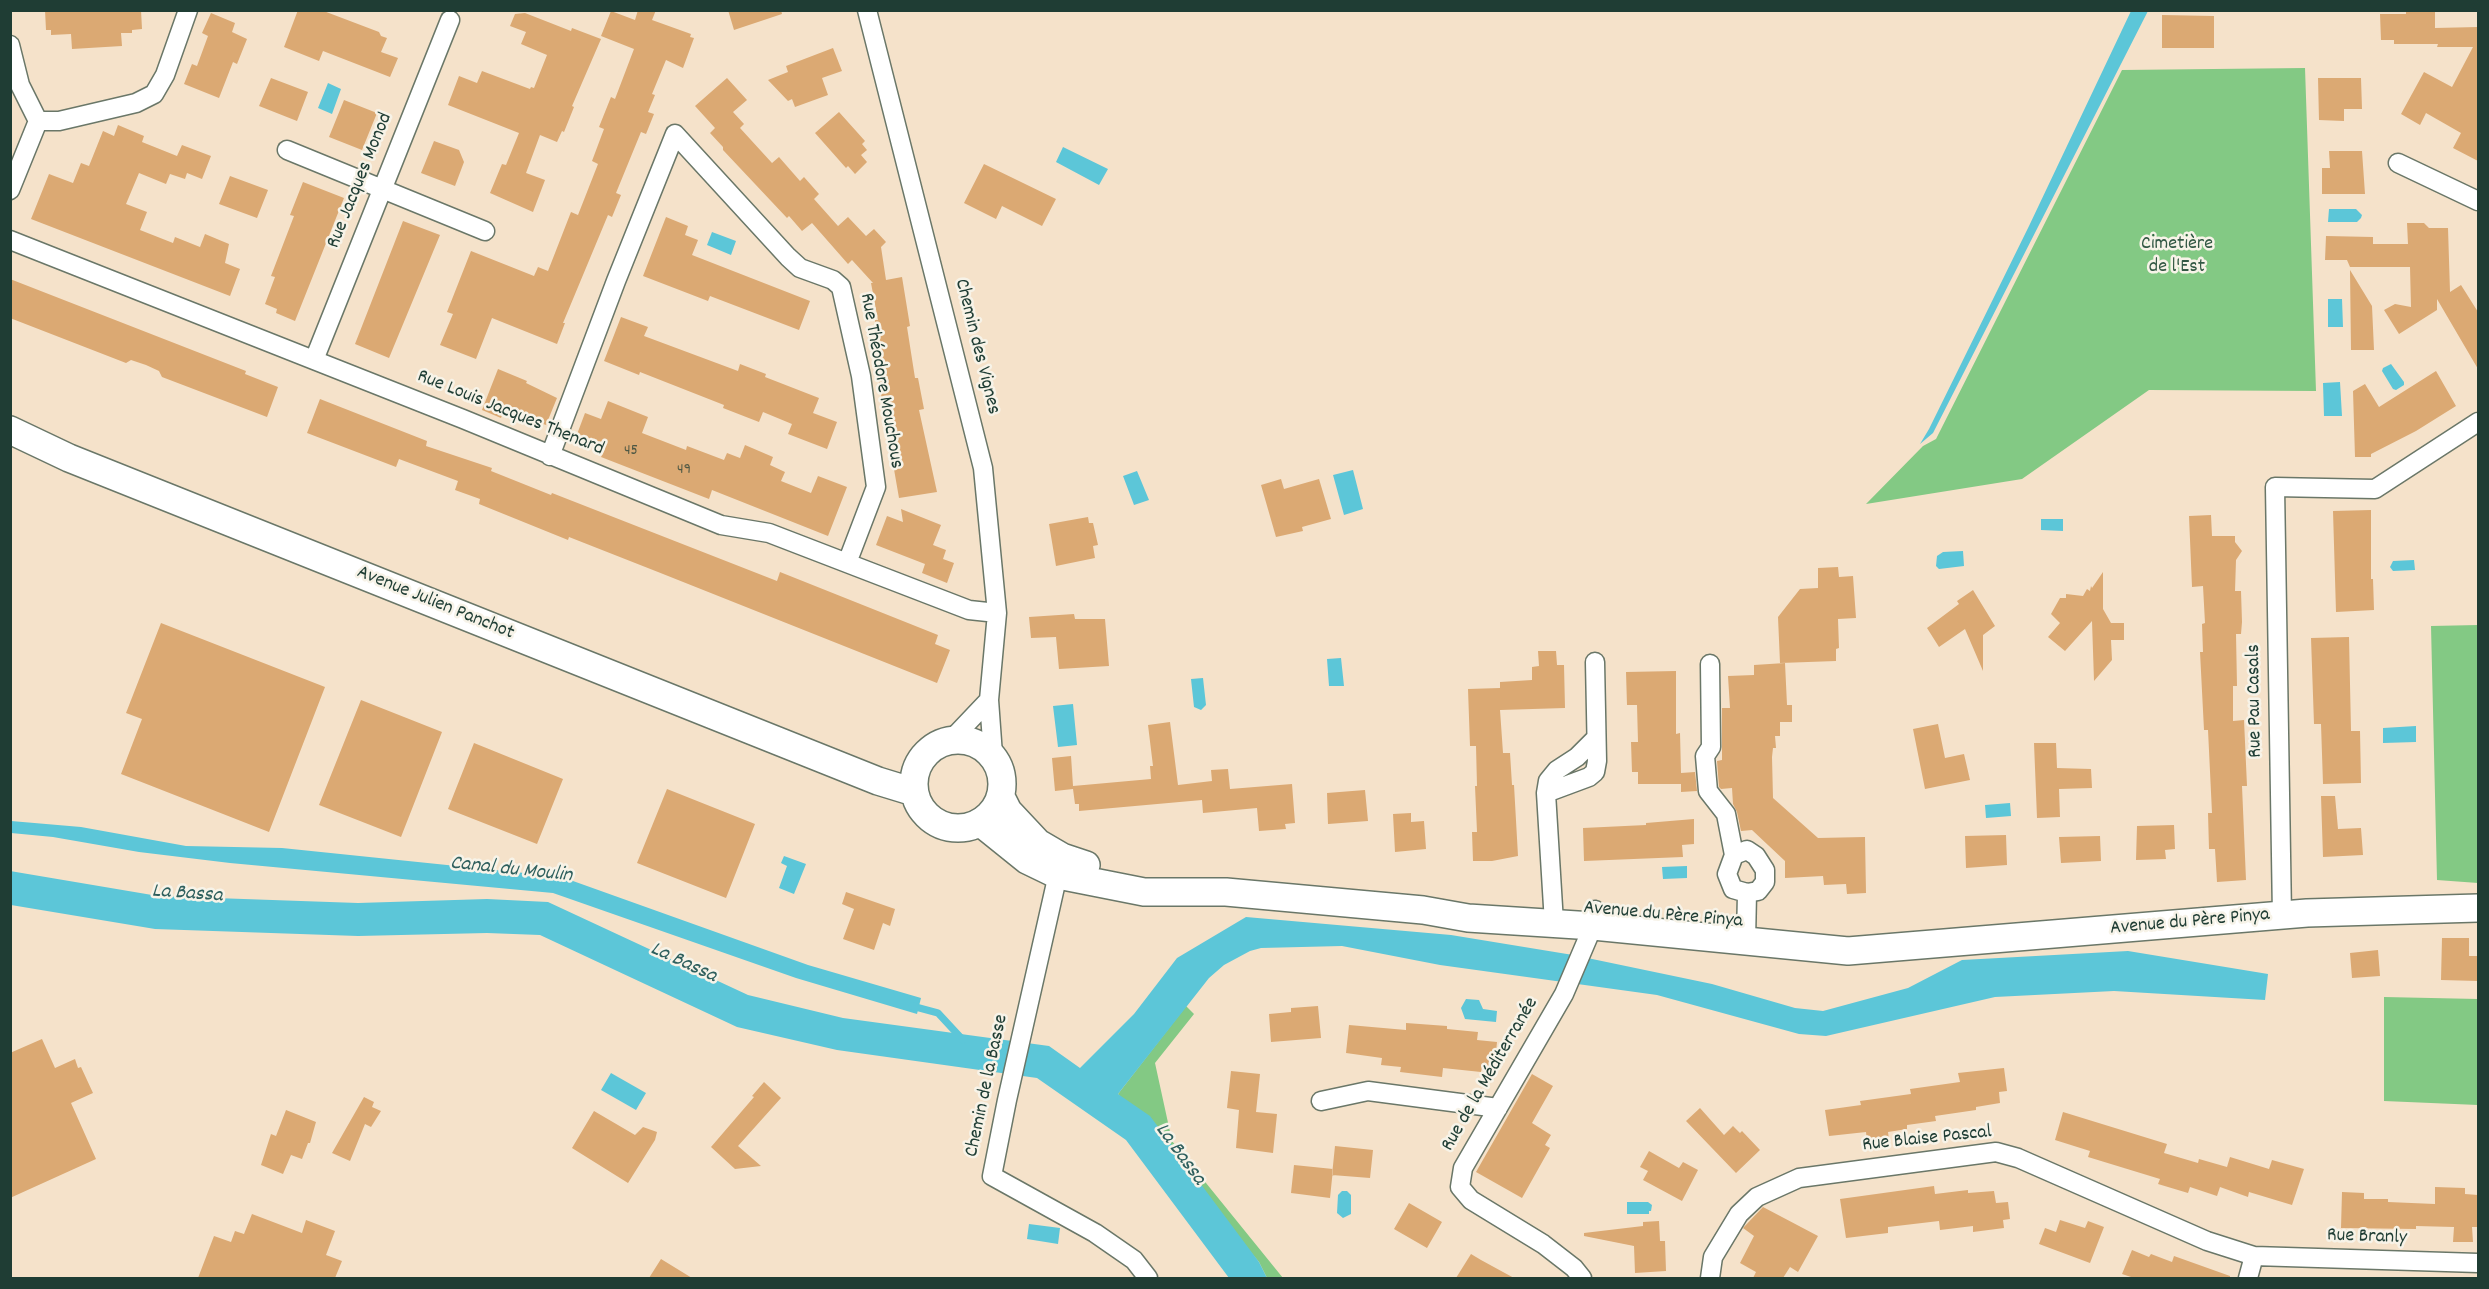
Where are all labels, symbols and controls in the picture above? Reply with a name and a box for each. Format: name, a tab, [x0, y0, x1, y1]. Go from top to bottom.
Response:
street label: Rue Jacques Monod	[323, 110, 399, 252]
park label: Cimetière de l'Est	[2141, 233, 2213, 280]
street label: Chemin des Vignes	[948, 277, 1004, 417]
street label: Rue Théodore Mouchous	[853, 291, 907, 471]
street label: Rue Louis Jacques Thenard	[413, 366, 607, 462]
house number: 45	[624, 442, 638, 462]
house number: 49	[677, 461, 691, 481]
street label: Avenue Julien Panchot	[353, 562, 517, 646]
street label: Rue Pau Casals	[2243, 644, 2269, 758]
water label: Canal du Moulin	[449, 852, 573, 890]
water label: La Bassa	[151, 880, 223, 910]
street label: Avenue du Père Pinya	[1582, 897, 1744, 935]
street label: Avenue du Père Pinya	[2109, 904, 2271, 942]
water label: La Bassa	[646, 938, 720, 990]
street label: Rue de la Méditerranée	[1437, 994, 1545, 1156]
street label: Chemin de la Basse	[961, 1013, 1015, 1159]
water label: La Bassa	[1148, 1119, 1210, 1191]
street label: Rue Blaise Pascal	[1861, 1121, 1993, 1159]
street label: Rue Branly	[2327, 1225, 2407, 1251]

